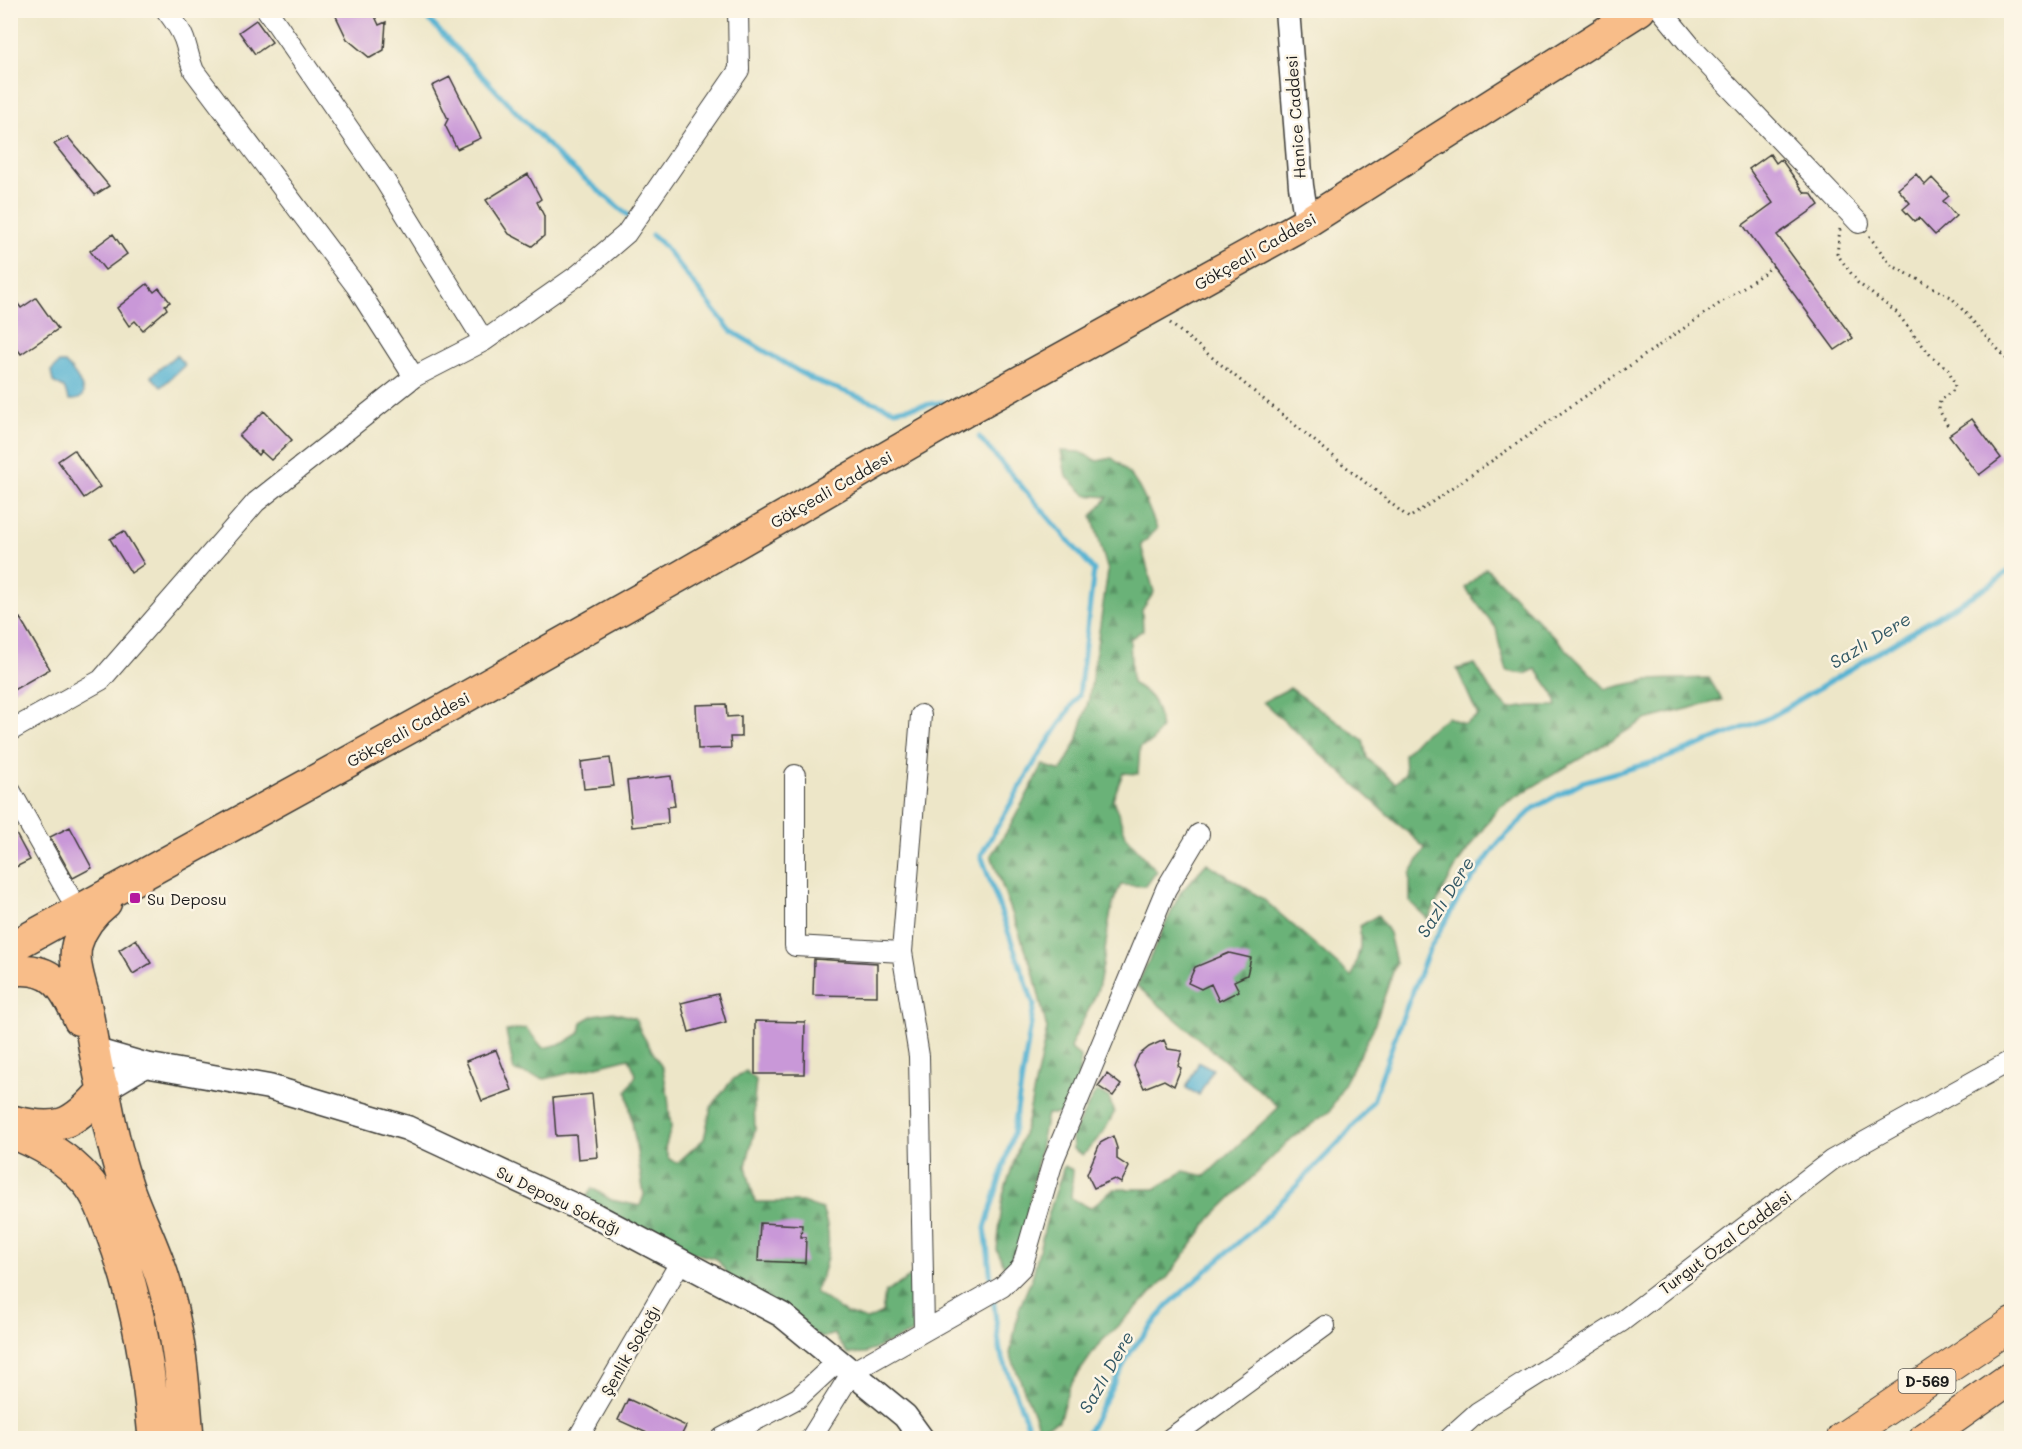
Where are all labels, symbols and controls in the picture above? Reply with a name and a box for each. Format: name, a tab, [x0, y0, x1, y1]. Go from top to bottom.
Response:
street label: Hanice Caddesi	[1280, 55, 1310, 179]
street label: Gökçeali Caddesi	[1190, 208, 1320, 294]
street label: Gökçeali Caddesi	[766, 446, 896, 532]
water label: Sazlı Dere	[1825, 606, 1915, 674]
street label: Gökçeali Caddesi	[343, 687, 473, 771]
water label: Sazlı Dere	[1411, 852, 1479, 942]
place label: Su Deposu	[147, 888, 227, 909]
marker: Su Deposu	[128, 891, 142, 905]
street label: Su Deposu Sokağı	[493, 1161, 625, 1239]
street label: Turgut Özal Caddesi	[1654, 1185, 1796, 1299]
street label: Şenlik Sokağı	[596, 1301, 664, 1399]
water label: Sazlı Dere	[1073, 1327, 1139, 1417]
road number: D-569	[1898, 1369, 1956, 1393]

